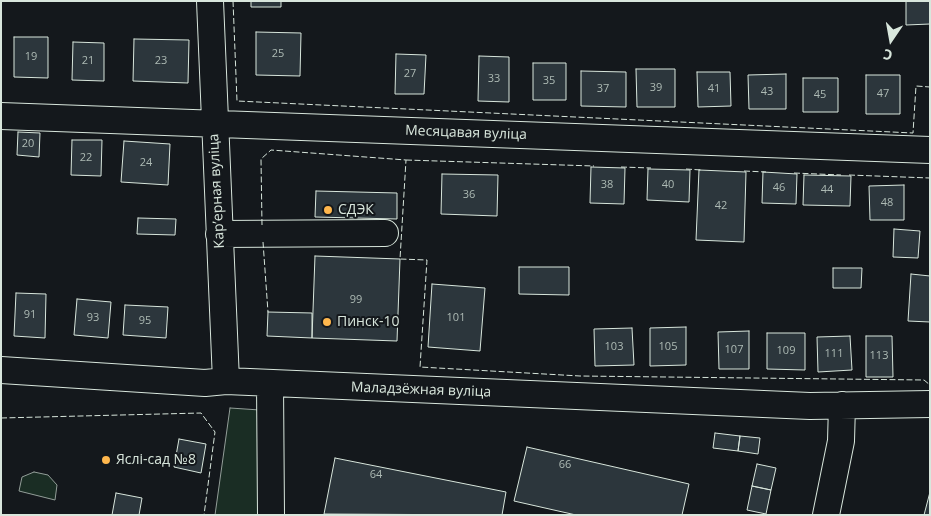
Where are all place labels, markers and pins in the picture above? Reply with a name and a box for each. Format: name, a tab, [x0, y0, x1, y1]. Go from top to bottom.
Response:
place label: СДЭК	[338, 202, 374, 218]
marker: СДЭК	[322, 204, 334, 216]
place label: Пинск-10	[337, 314, 399, 330]
marker: Пинск-10	[321, 316, 333, 328]
place label: Яслі-сад №8	[116, 452, 196, 468]
marker: Яслі-сад №8	[100, 454, 112, 466]

